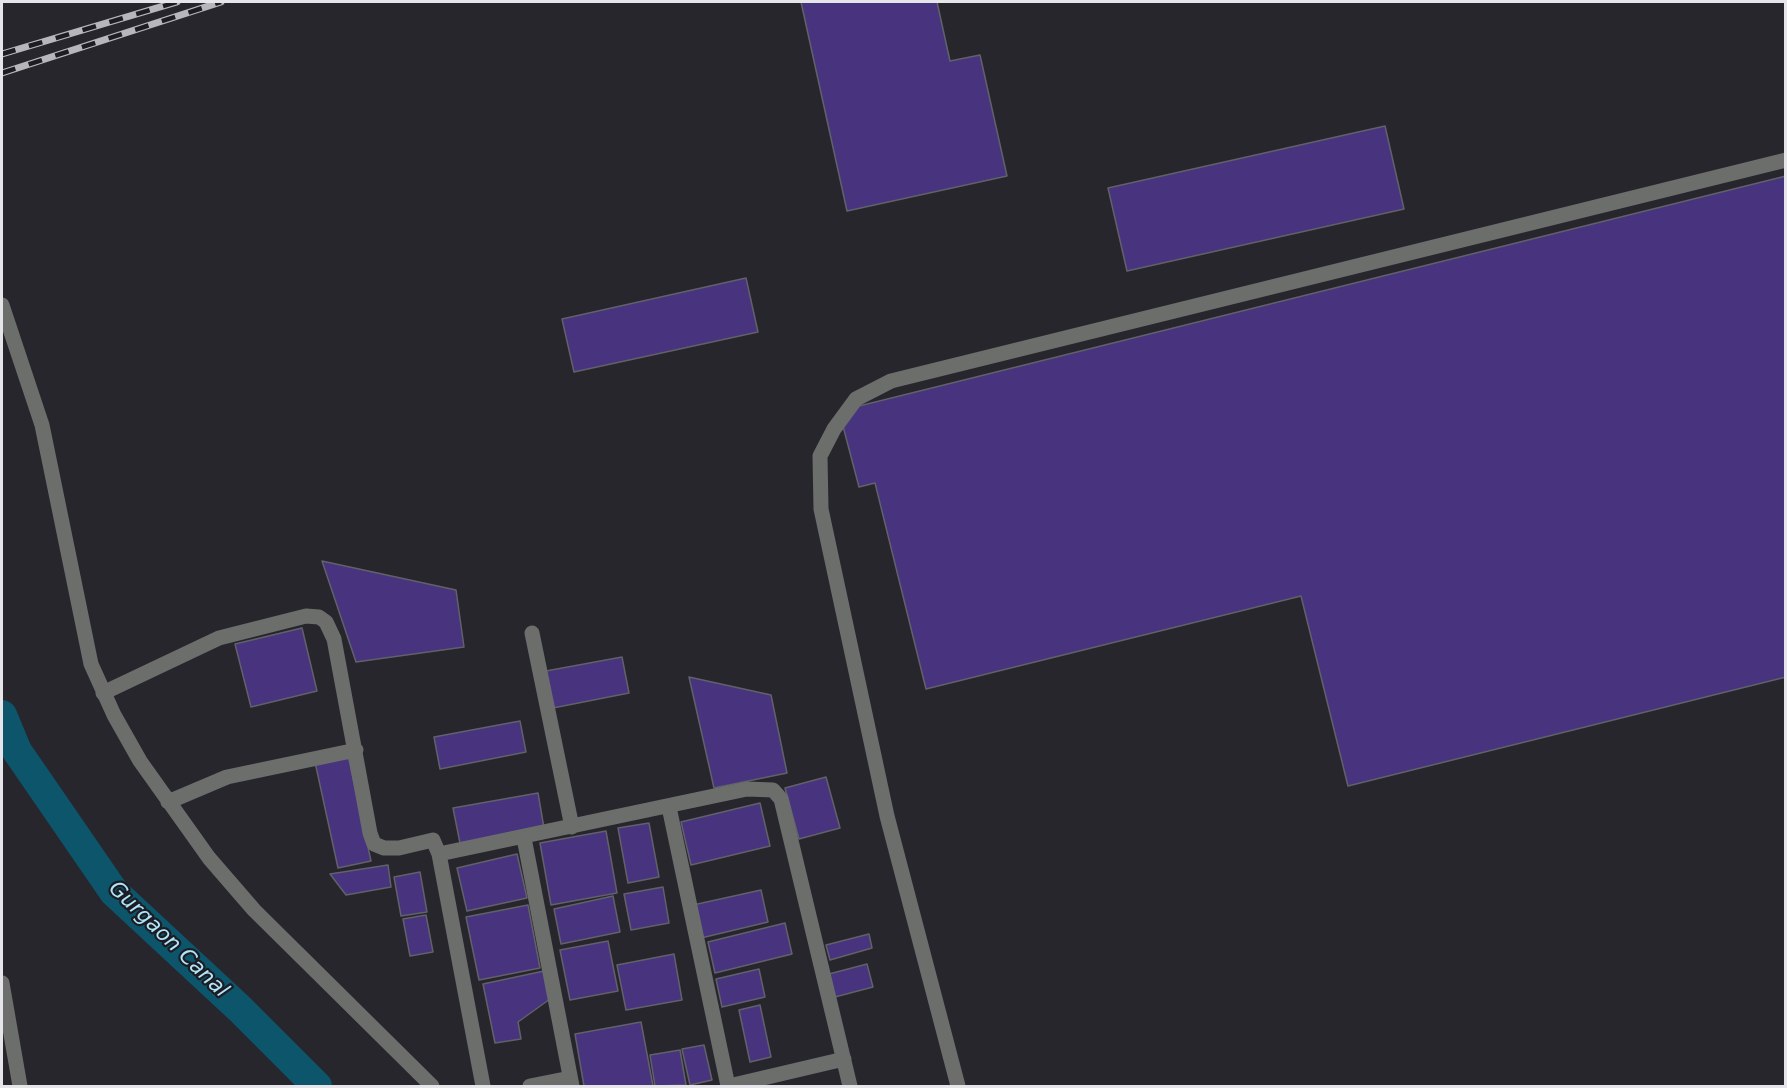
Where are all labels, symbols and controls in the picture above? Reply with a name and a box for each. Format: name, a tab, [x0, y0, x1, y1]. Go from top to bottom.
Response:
water label: Gurgaon Canal	[103, 876, 233, 1004]

